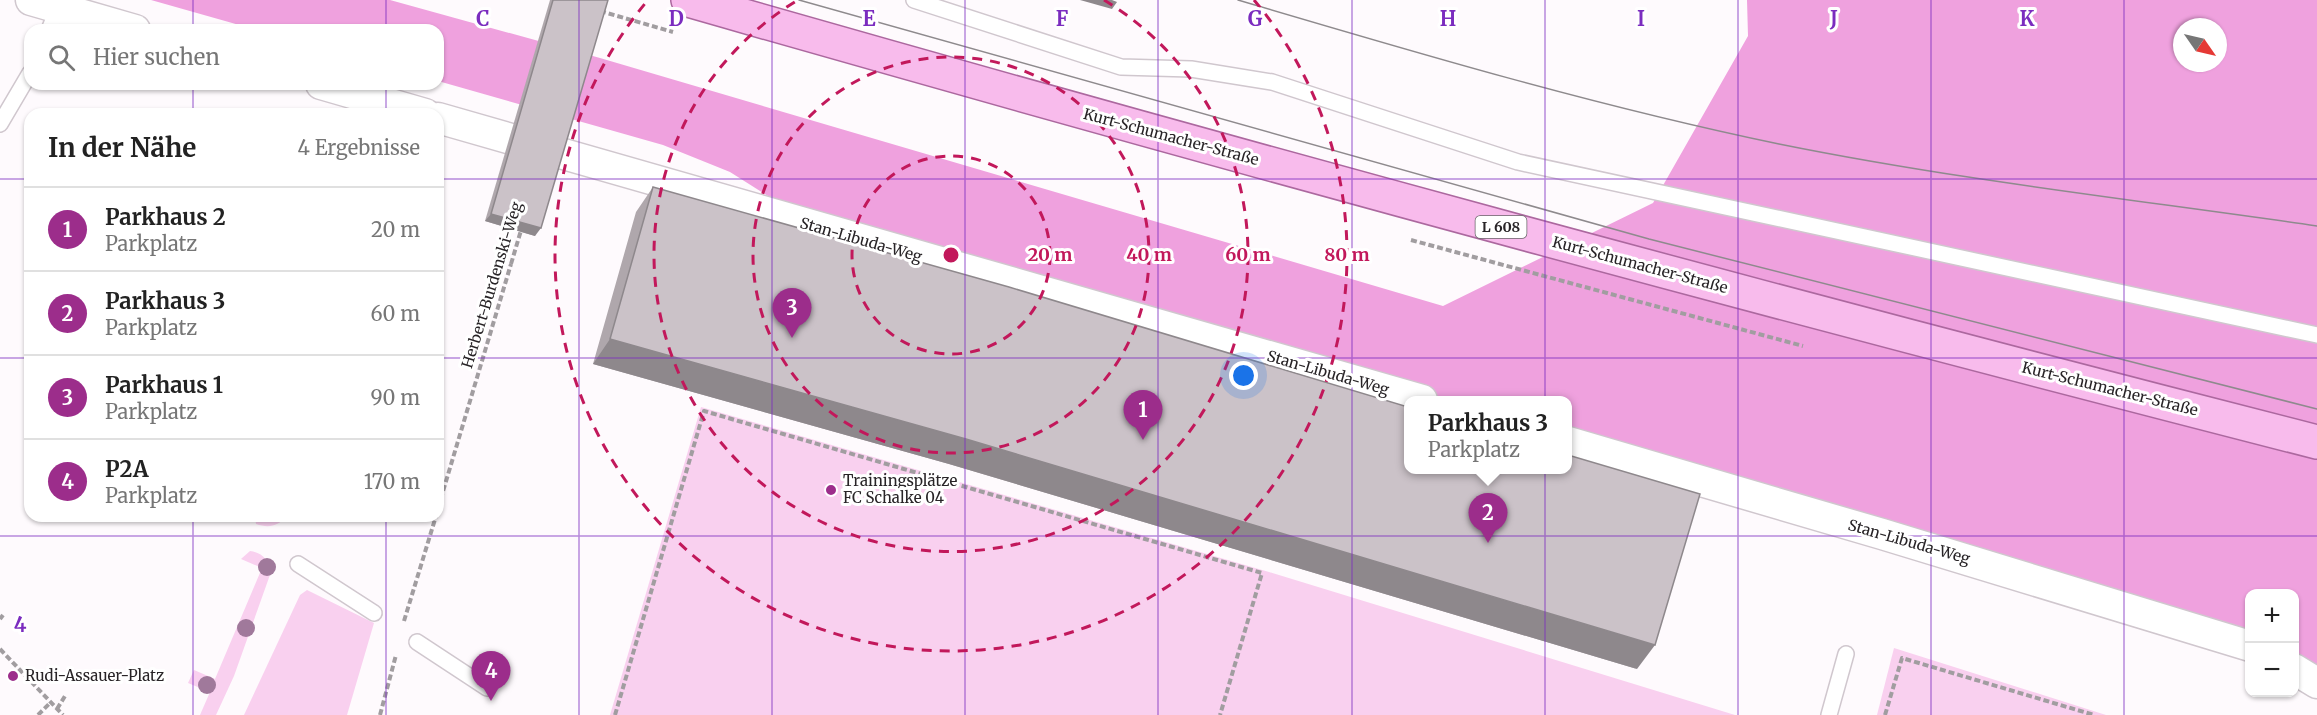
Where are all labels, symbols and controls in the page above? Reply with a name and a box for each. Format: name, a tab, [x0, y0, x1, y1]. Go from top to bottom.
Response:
text: C	[476, 6, 490, 31]
text: D	[668, 6, 684, 31]
text: E	[862, 6, 876, 31]
text: F	[1056, 6, 1069, 31]
text: G	[1248, 6, 1263, 31]
text: H	[1440, 6, 1456, 31]
text: I	[1637, 6, 1645, 31]
text: J	[1829, 6, 1838, 31]
text: K	[2020, 6, 2035, 31]
north arrow	[2173, 18, 2227, 72]
search box	[24, 24, 444, 90]
icon: search	[45, 41, 78, 74]
text: Hier suchen	[93, 43, 220, 71]
street label: Kurt-Schumacher-Straße	[1081, 104, 1261, 169]
text: In der Nähe	[48, 131, 196, 164]
text: 4 Ergebnisse	[298, 135, 420, 160]
street label: Herbert-Burdenski-Weg	[457, 199, 526, 370]
text: Parkhaus 2	[105, 203, 226, 231]
street label: Stan-Libuda-Weg	[798, 213, 924, 266]
road number: L 608	[1476, 216, 1526, 238]
text: 1	[63, 217, 72, 242]
text: 20 m	[371, 217, 420, 242]
text: Parkplatz	[105, 231, 197, 256]
street label: Kurt-Schumacher-Straße	[1550, 232, 1730, 297]
text: 20 m	[1028, 243, 1072, 266]
text: 40 m	[1126, 243, 1172, 266]
text: 60 m	[1225, 243, 1271, 266]
text: 80 m	[1324, 243, 1370, 266]
centre of rings	[941, 245, 961, 265]
text: Parkhaus 3	[105, 287, 225, 315]
pin: 3	[772, 288, 812, 338]
text: 2	[62, 301, 73, 326]
text: 60 m	[370, 301, 420, 326]
text: Parkplatz	[105, 315, 197, 340]
street label: Stan-Libuda-Weg	[1265, 346, 1391, 399]
street label: Kurt-Schumacher-Straße	[2020, 357, 2200, 420]
your location	[1229, 361, 1258, 390]
text: Parkhaus 1	[105, 371, 223, 399]
text: 3	[62, 385, 73, 410]
text: 90 m	[370, 385, 420, 410]
pin: 1	[1124, 390, 1162, 440]
popup	[1404, 396, 1572, 474]
text: Parkplatz	[105, 399, 197, 424]
text: Parkhaus 3	[1428, 409, 1548, 437]
text: Parkplatz	[1428, 437, 1520, 462]
text: P2A	[105, 455, 148, 483]
text: 4	[61, 469, 74, 494]
text: 170 m	[364, 469, 420, 494]
place label: Trainingsplätze FC Schalke 04	[843, 471, 957, 507]
text: Parkplatz	[105, 483, 197, 508]
marker: Trainingsplätze FC Schalke 04	[824, 483, 838, 497]
pin: 2	[1468, 494, 1508, 543]
street label: Stan-Libuda-Weg	[1846, 515, 1972, 568]
map controls	[2245, 589, 2299, 697]
button: +	[2245, 589, 2299, 643]
text: 4	[14, 612, 27, 637]
button: −	[2245, 643, 2299, 697]
pin: 4	[472, 652, 510, 701]
place label: Rudi-Assauer-Platz	[25, 666, 164, 685]
marker: Rudi-Assauer-Platz	[6, 669, 20, 683]

